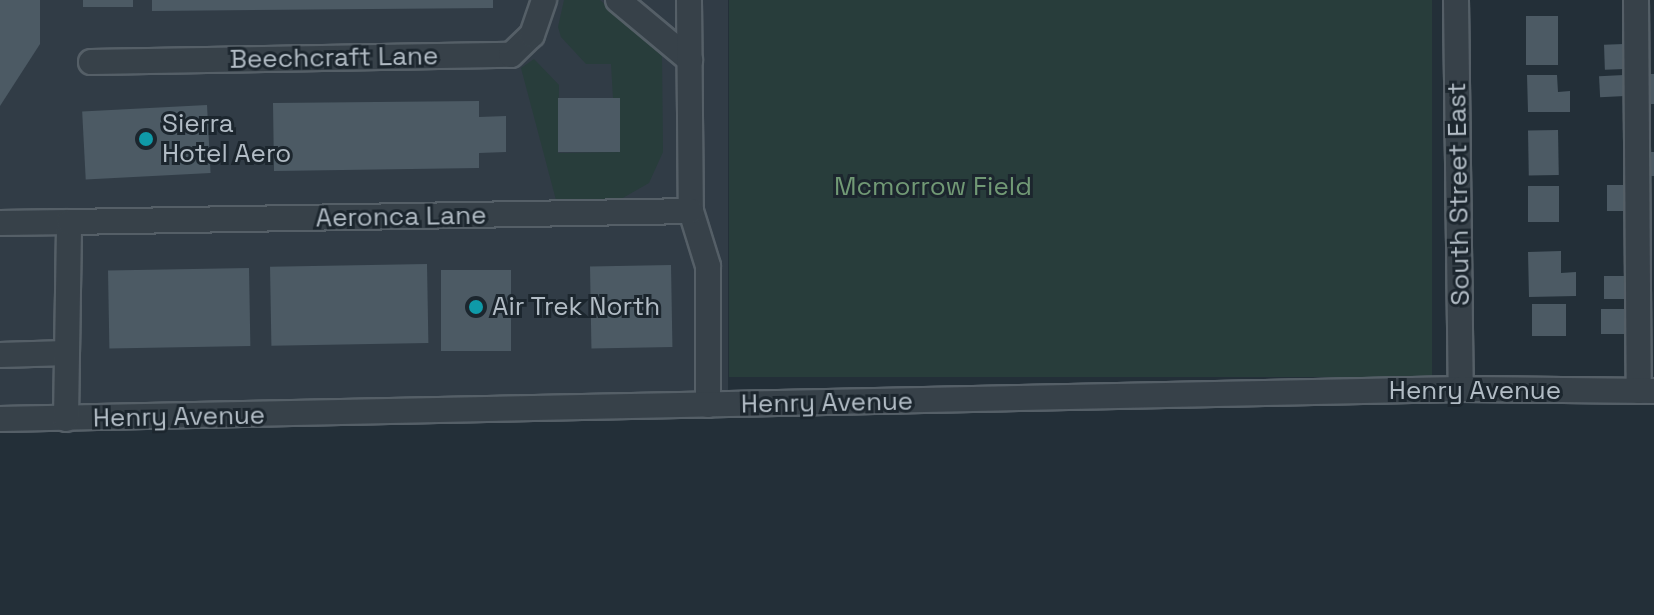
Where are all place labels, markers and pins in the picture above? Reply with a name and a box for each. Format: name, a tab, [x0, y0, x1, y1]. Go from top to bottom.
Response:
place label: Sierra Hotel Aero	[162, 108, 292, 170]
marker: Sierra Hotel Aero	[137, 130, 155, 148]
place label: Air Trek North	[492, 291, 661, 323]
marker: Air Trek North	[467, 298, 485, 316]

